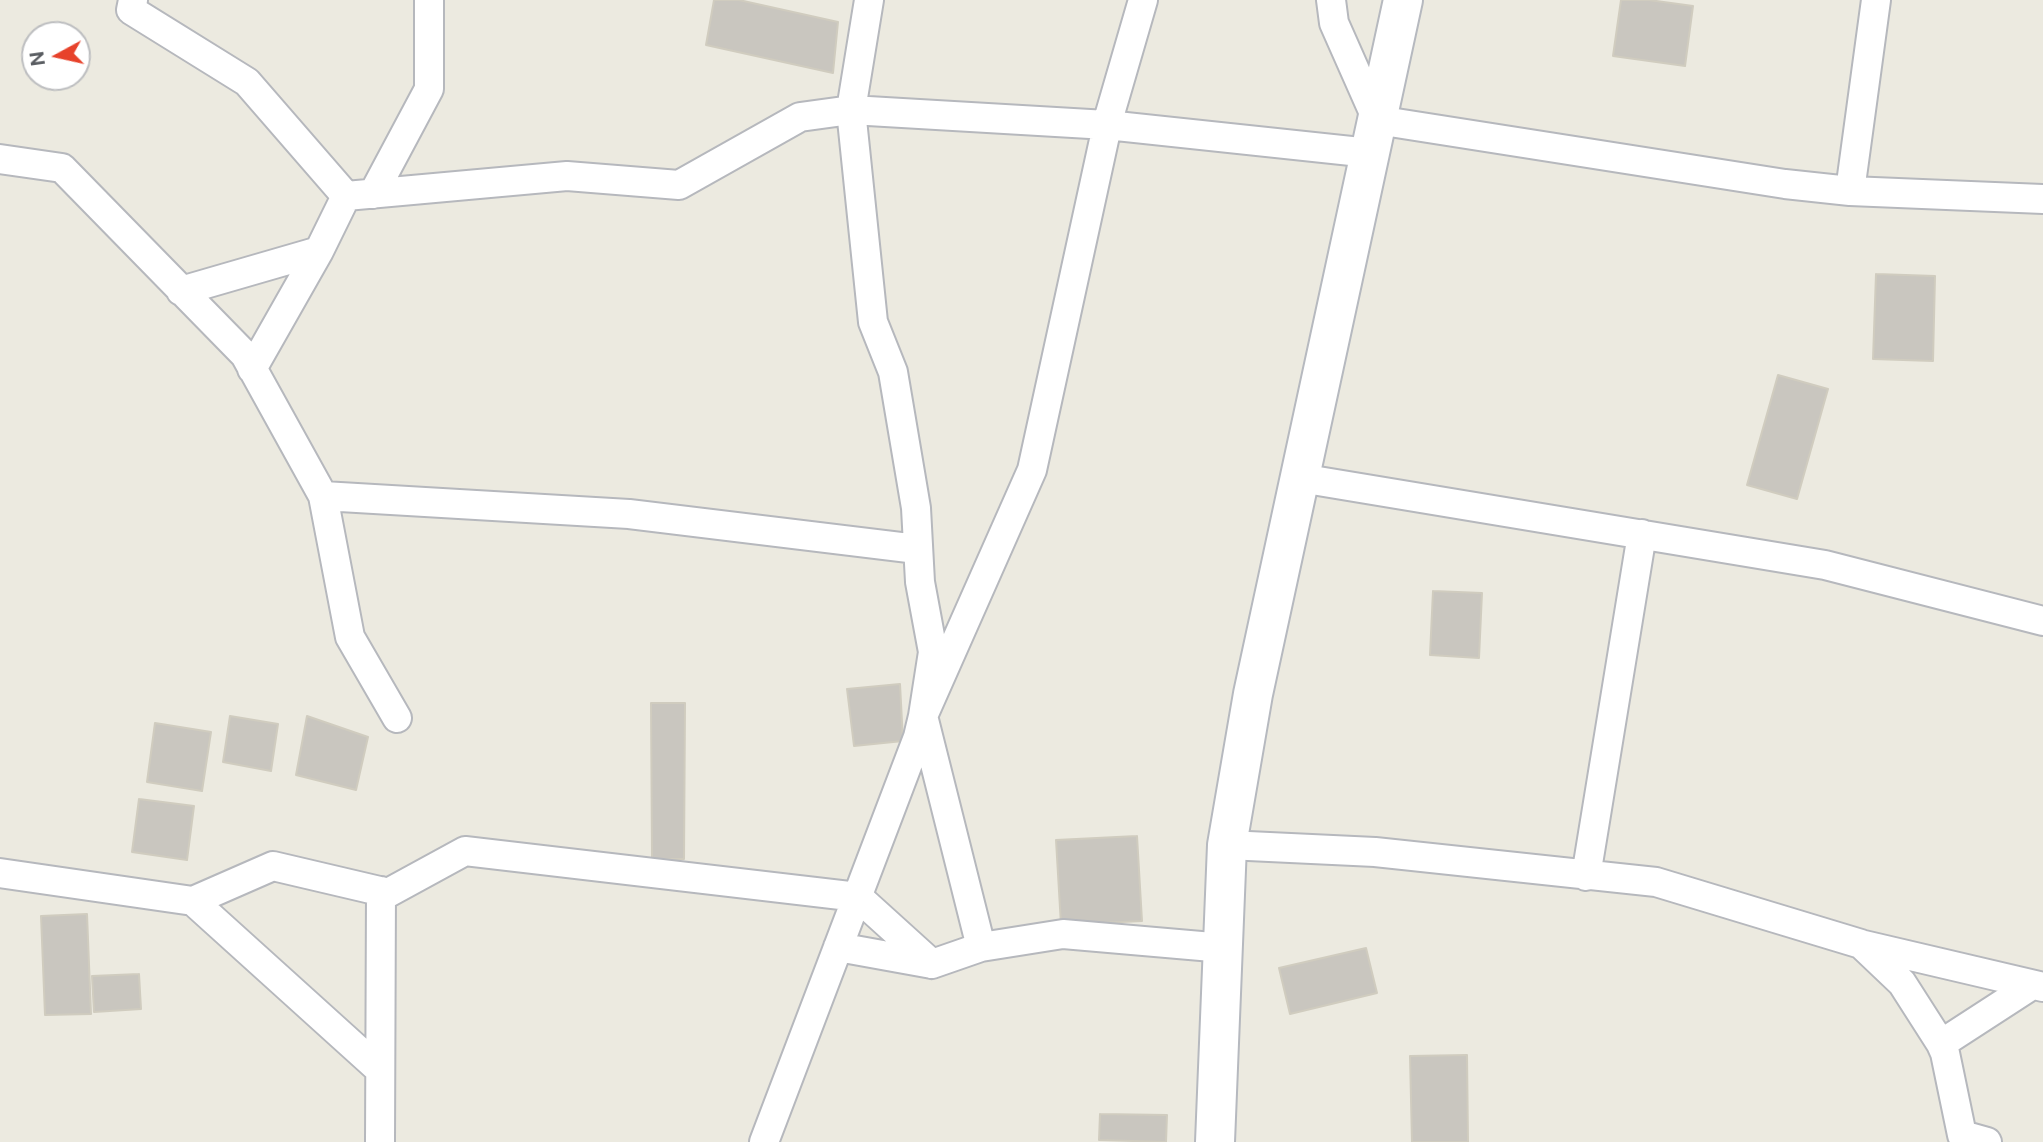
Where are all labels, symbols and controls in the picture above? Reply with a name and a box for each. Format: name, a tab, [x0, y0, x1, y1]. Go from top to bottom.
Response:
north arrow	[21, 21, 91, 91]
text: N	[25, 50, 49, 68]

